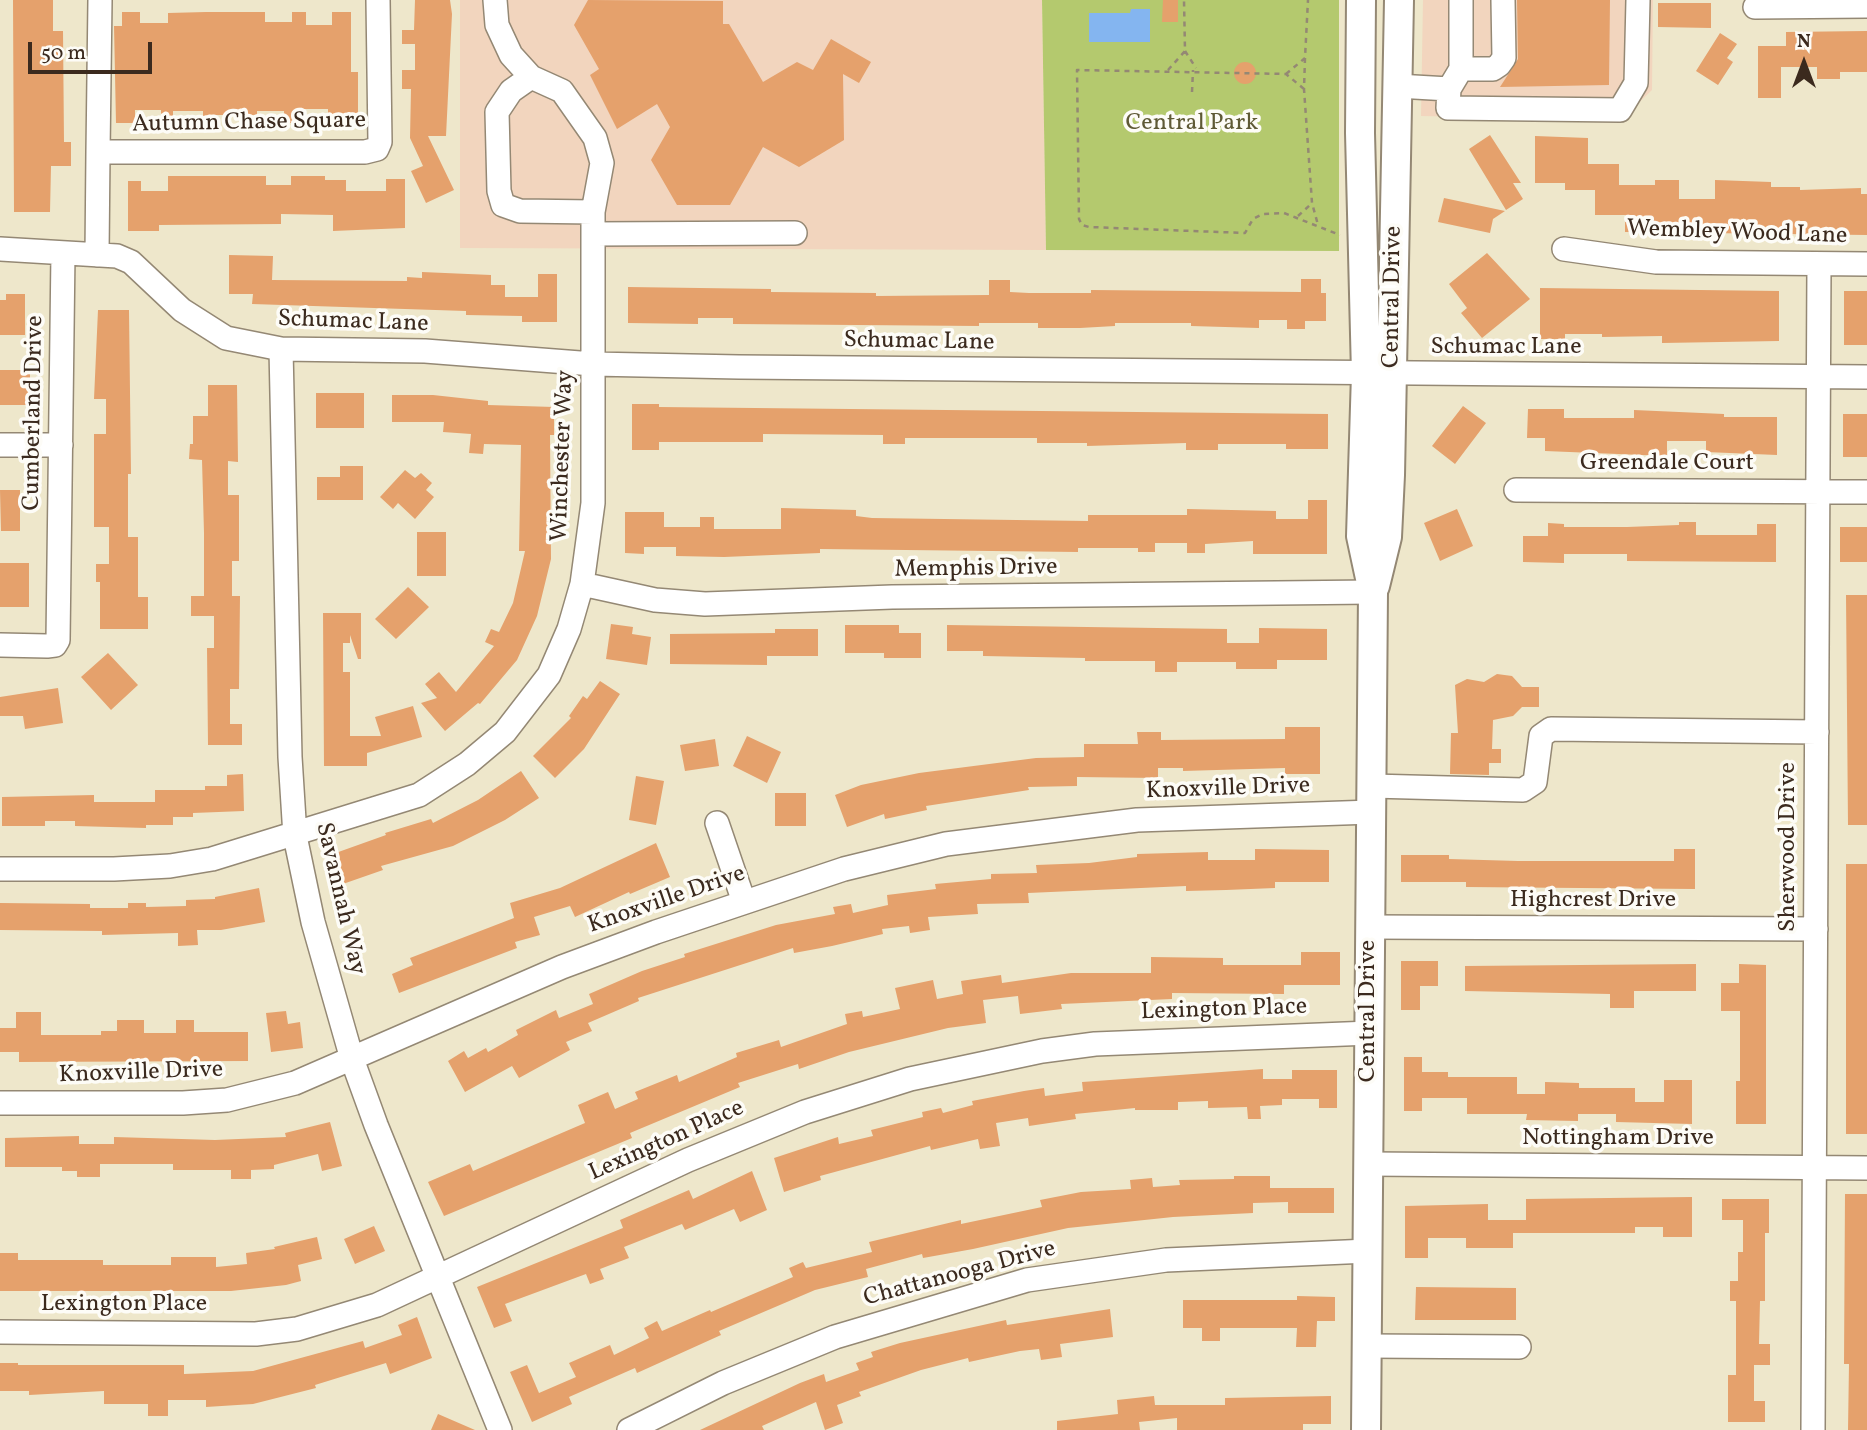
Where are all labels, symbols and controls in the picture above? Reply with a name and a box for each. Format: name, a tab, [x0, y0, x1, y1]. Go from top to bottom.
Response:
scale bar	[32, 28, 156, 72]
north arrow	[1769, 28, 1839, 98]
text: N	[1797, 29, 1811, 55]
text: 50 m	[41, 39, 86, 68]
street label: Autumn Chase Square	[132, 108, 366, 140]
park label: Central Park	[1126, 111, 1258, 139]
street label: Wembley Wood Lane	[1626, 216, 1848, 252]
street label: Central Drive	[1378, 226, 1410, 368]
street label: Schumac Lane	[277, 306, 429, 340]
street label: Cumberland Drive	[19, 315, 51, 511]
street label: Schumac Lane	[843, 327, 995, 359]
street label: Schumac Lane	[1430, 335, 1582, 363]
street label: Winchester Way	[547, 370, 581, 542]
street label: Greendale Court	[1580, 451, 1754, 479]
street label: Memphis Drive	[894, 554, 1058, 586]
street label: Sherwood Drive	[1776, 762, 1804, 932]
street label: Knoxville Drive	[1145, 773, 1311, 807]
street label: Savannah Way	[307, 820, 371, 978]
street label: Knoxville Drive	[585, 861, 749, 941]
street label: Highcrest Drive	[1510, 888, 1676, 916]
street label: Central Drive	[1356, 940, 1384, 1082]
street label: Lexington Place	[1140, 994, 1308, 1028]
street label: Knoxville Drive	[58, 1057, 224, 1091]
street label: Lexington Place	[585, 1095, 749, 1189]
street label: Nottingham Drive	[1522, 1126, 1714, 1154]
street label: Chattanooga Drive	[861, 1236, 1059, 1314]
street label: Lexington Place	[41, 1292, 207, 1320]

